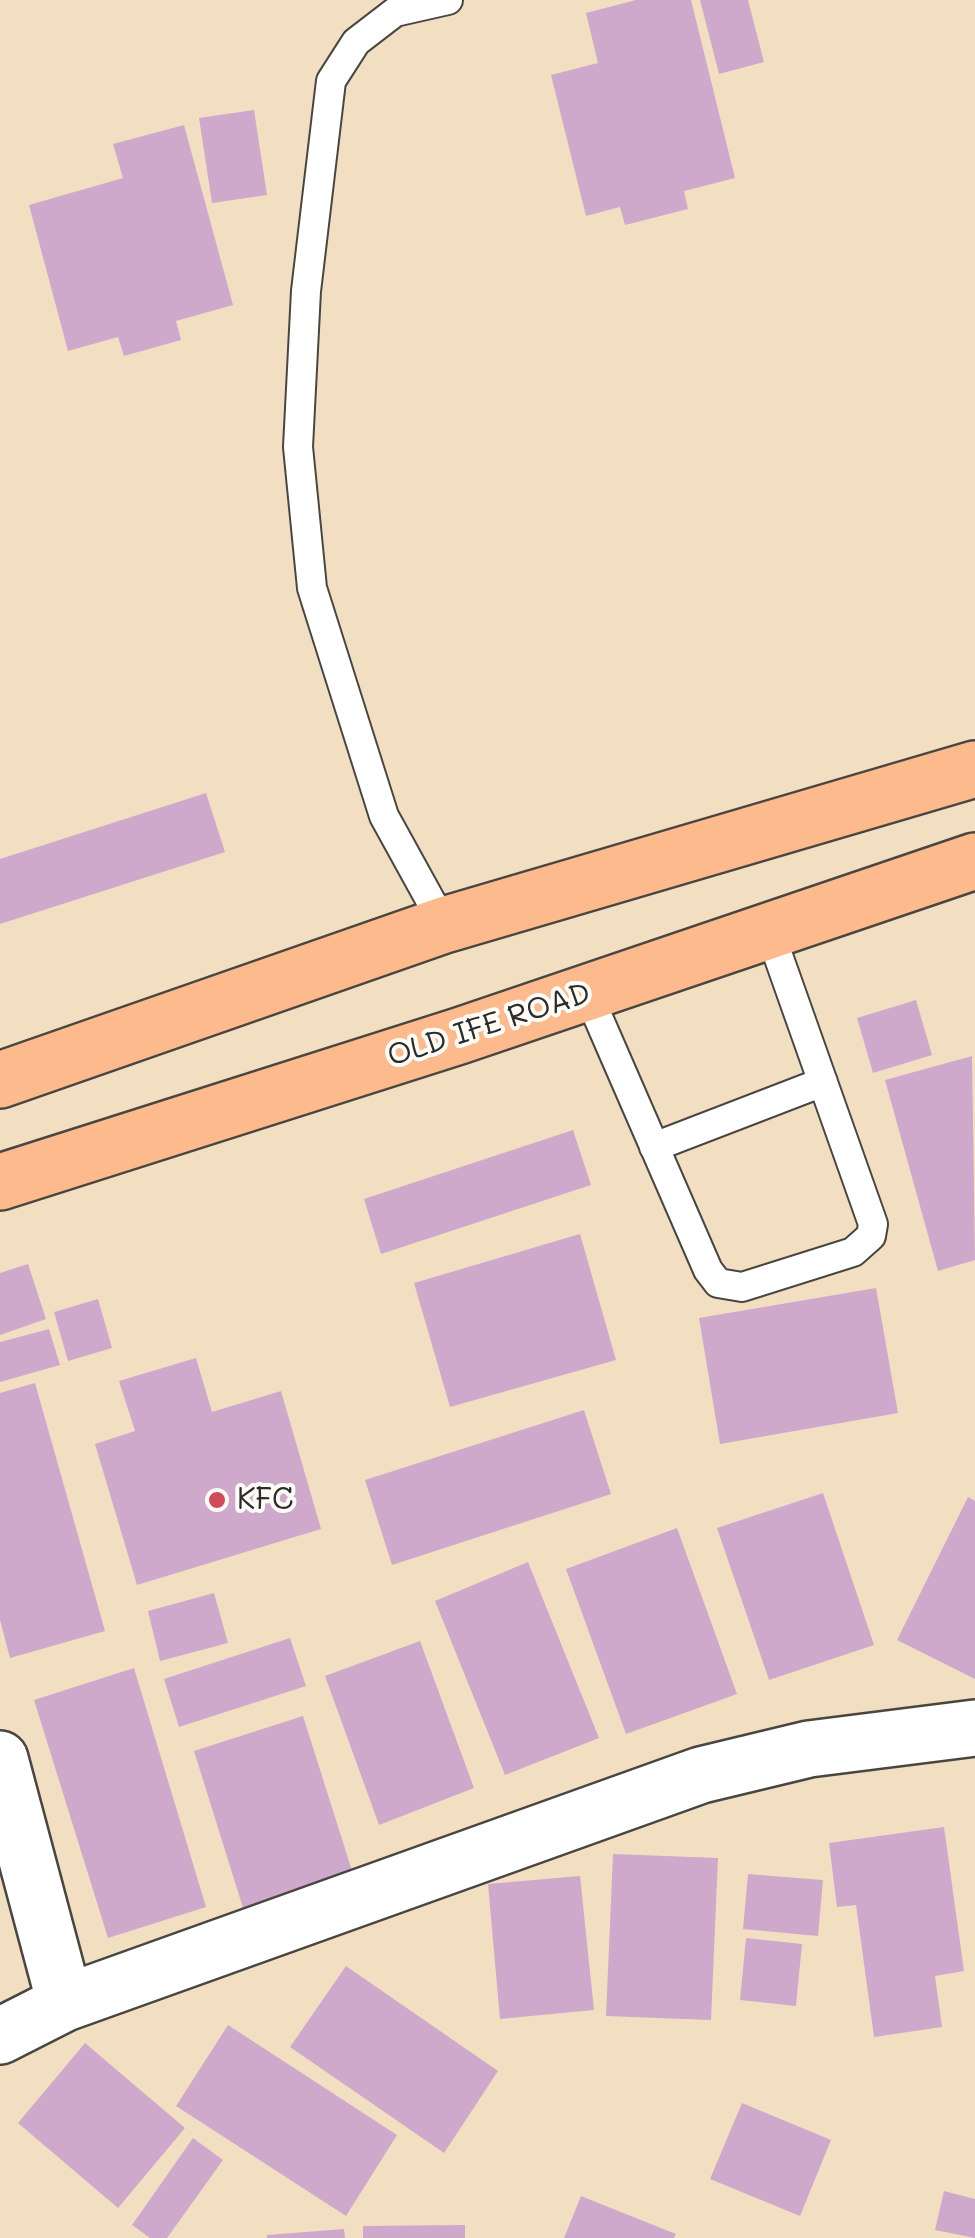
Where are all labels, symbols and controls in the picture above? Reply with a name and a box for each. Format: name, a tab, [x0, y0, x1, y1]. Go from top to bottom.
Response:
street label: OLD IFE ROAD	[383, 975, 595, 1075]
place label: KFC	[237, 1482, 293, 1518]
marker: KFC	[206, 1489, 228, 1511]

